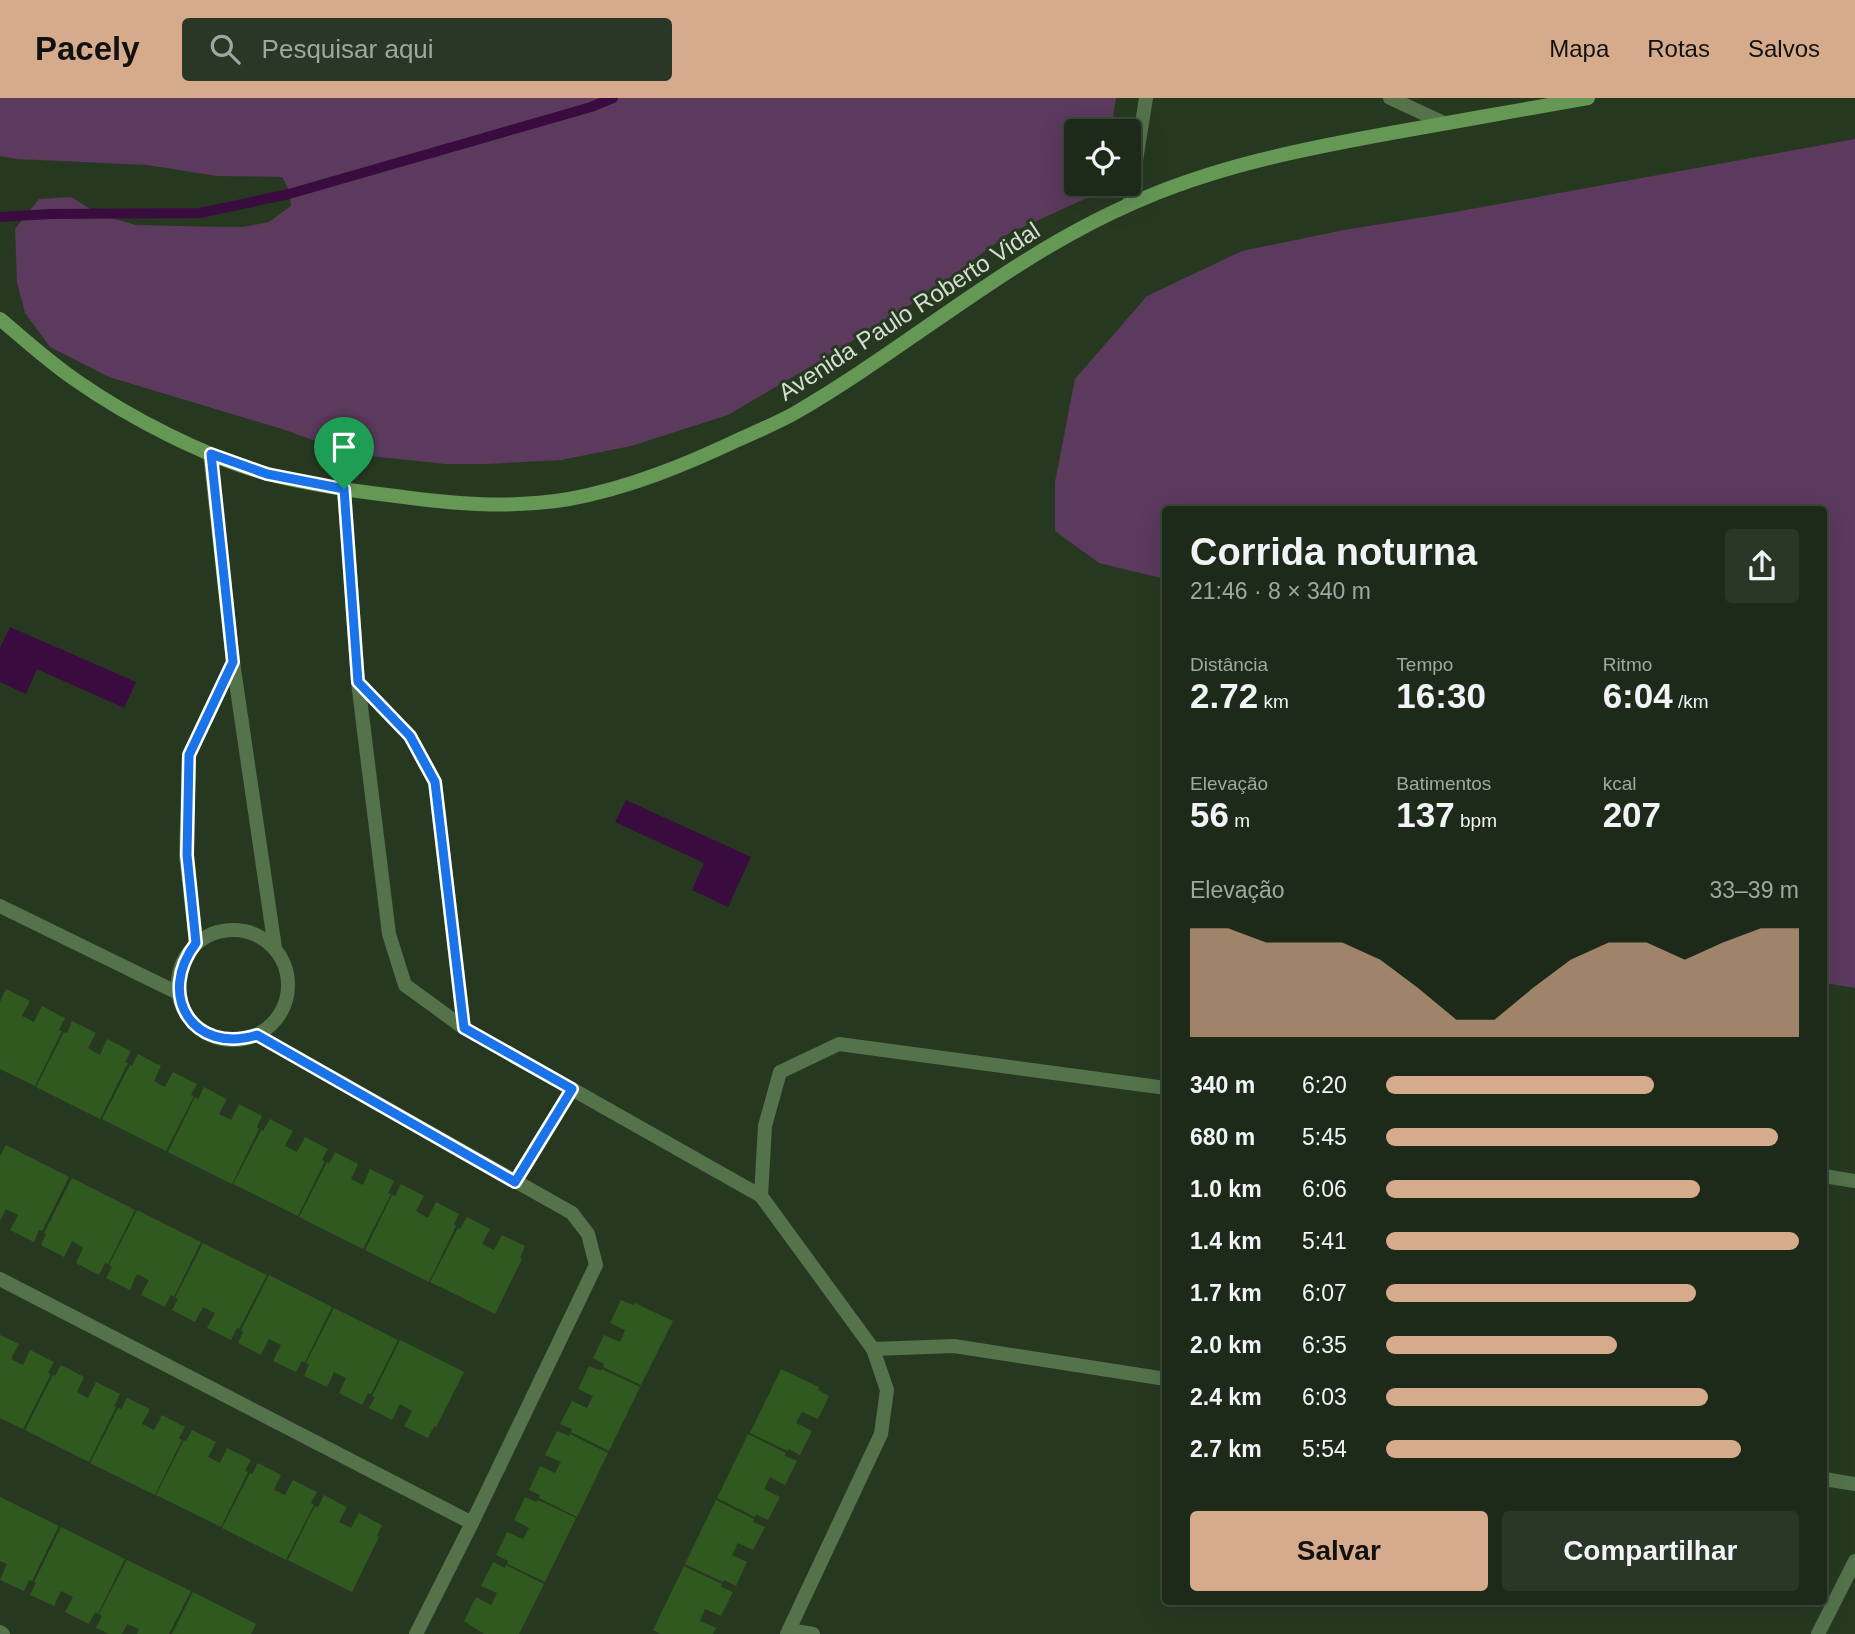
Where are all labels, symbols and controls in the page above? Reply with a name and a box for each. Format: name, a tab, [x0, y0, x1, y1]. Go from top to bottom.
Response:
search box	[182, 18, 672, 81]
text: Pacely	[35, 30, 140, 67]
icon: search	[206, 30, 244, 68]
text: Pesquisar aqui	[262, 34, 434, 64]
text: Mapa	[1549, 35, 1609, 62]
text: Rotas	[1647, 35, 1710, 62]
text: Salvos	[1748, 35, 1820, 62]
map controls	[1064, 119, 1141, 196]
button: locate	[1064, 119, 1141, 196]
street label: Avenida Paulo Roberto Vidal	[773, 216, 1045, 406]
pin	[314, 417, 374, 489]
icon: arrive	[325, 428, 363, 466]
button: share	[1725, 529, 1799, 603]
text: Corrida noturna	[1190, 531, 1477, 573]
text: 21:46 · 8 × 340 m	[1190, 578, 1371, 604]
text: Distância	[1190, 654, 1268, 675]
text: Tempo	[1396, 654, 1453, 675]
text: Ritmo	[1603, 654, 1652, 675]
text: 2.72	[1190, 676, 1258, 715]
text: 16:30	[1396, 676, 1486, 715]
text: 6:04	[1603, 676, 1673, 715]
text: km	[1258, 691, 1289, 712]
text: /km	[1673, 691, 1709, 712]
text: Elevação	[1190, 773, 1268, 794]
text: Batimentos	[1396, 773, 1491, 794]
text: kcal	[1603, 773, 1636, 794]
text: 56	[1190, 795, 1229, 834]
text: 137	[1396, 795, 1455, 834]
text: 207	[1603, 795, 1661, 834]
text: m	[1229, 810, 1250, 831]
text: bpm	[1455, 810, 1497, 831]
text: Elevação	[1190, 877, 1285, 903]
text: 33–39 m	[1709, 877, 1799, 903]
text: 340 m	[1190, 1072, 1255, 1098]
text: 6:20	[1302, 1072, 1347, 1098]
text: 680 m	[1190, 1124, 1255, 1150]
text: 5:45	[1302, 1124, 1347, 1150]
text: 1.0 km	[1190, 1176, 1262, 1202]
text: 6:06	[1302, 1176, 1347, 1202]
text: 1.4 km	[1190, 1228, 1262, 1254]
text: 5:41	[1302, 1228, 1347, 1254]
text: 1.7 km	[1190, 1280, 1262, 1306]
text: 6:07	[1302, 1280, 1347, 1306]
text: 2.0 km	[1190, 1332, 1262, 1358]
text: 6:35	[1302, 1332, 1347, 1358]
text: 2.4 km	[1190, 1384, 1262, 1410]
text: 6:03	[1302, 1384, 1347, 1410]
text: 2.7 km	[1190, 1436, 1262, 1462]
text: 5:54	[1302, 1436, 1347, 1462]
button: Salvar	[1190, 1511, 1488, 1591]
button: Compartilhar	[1502, 1511, 1799, 1591]

